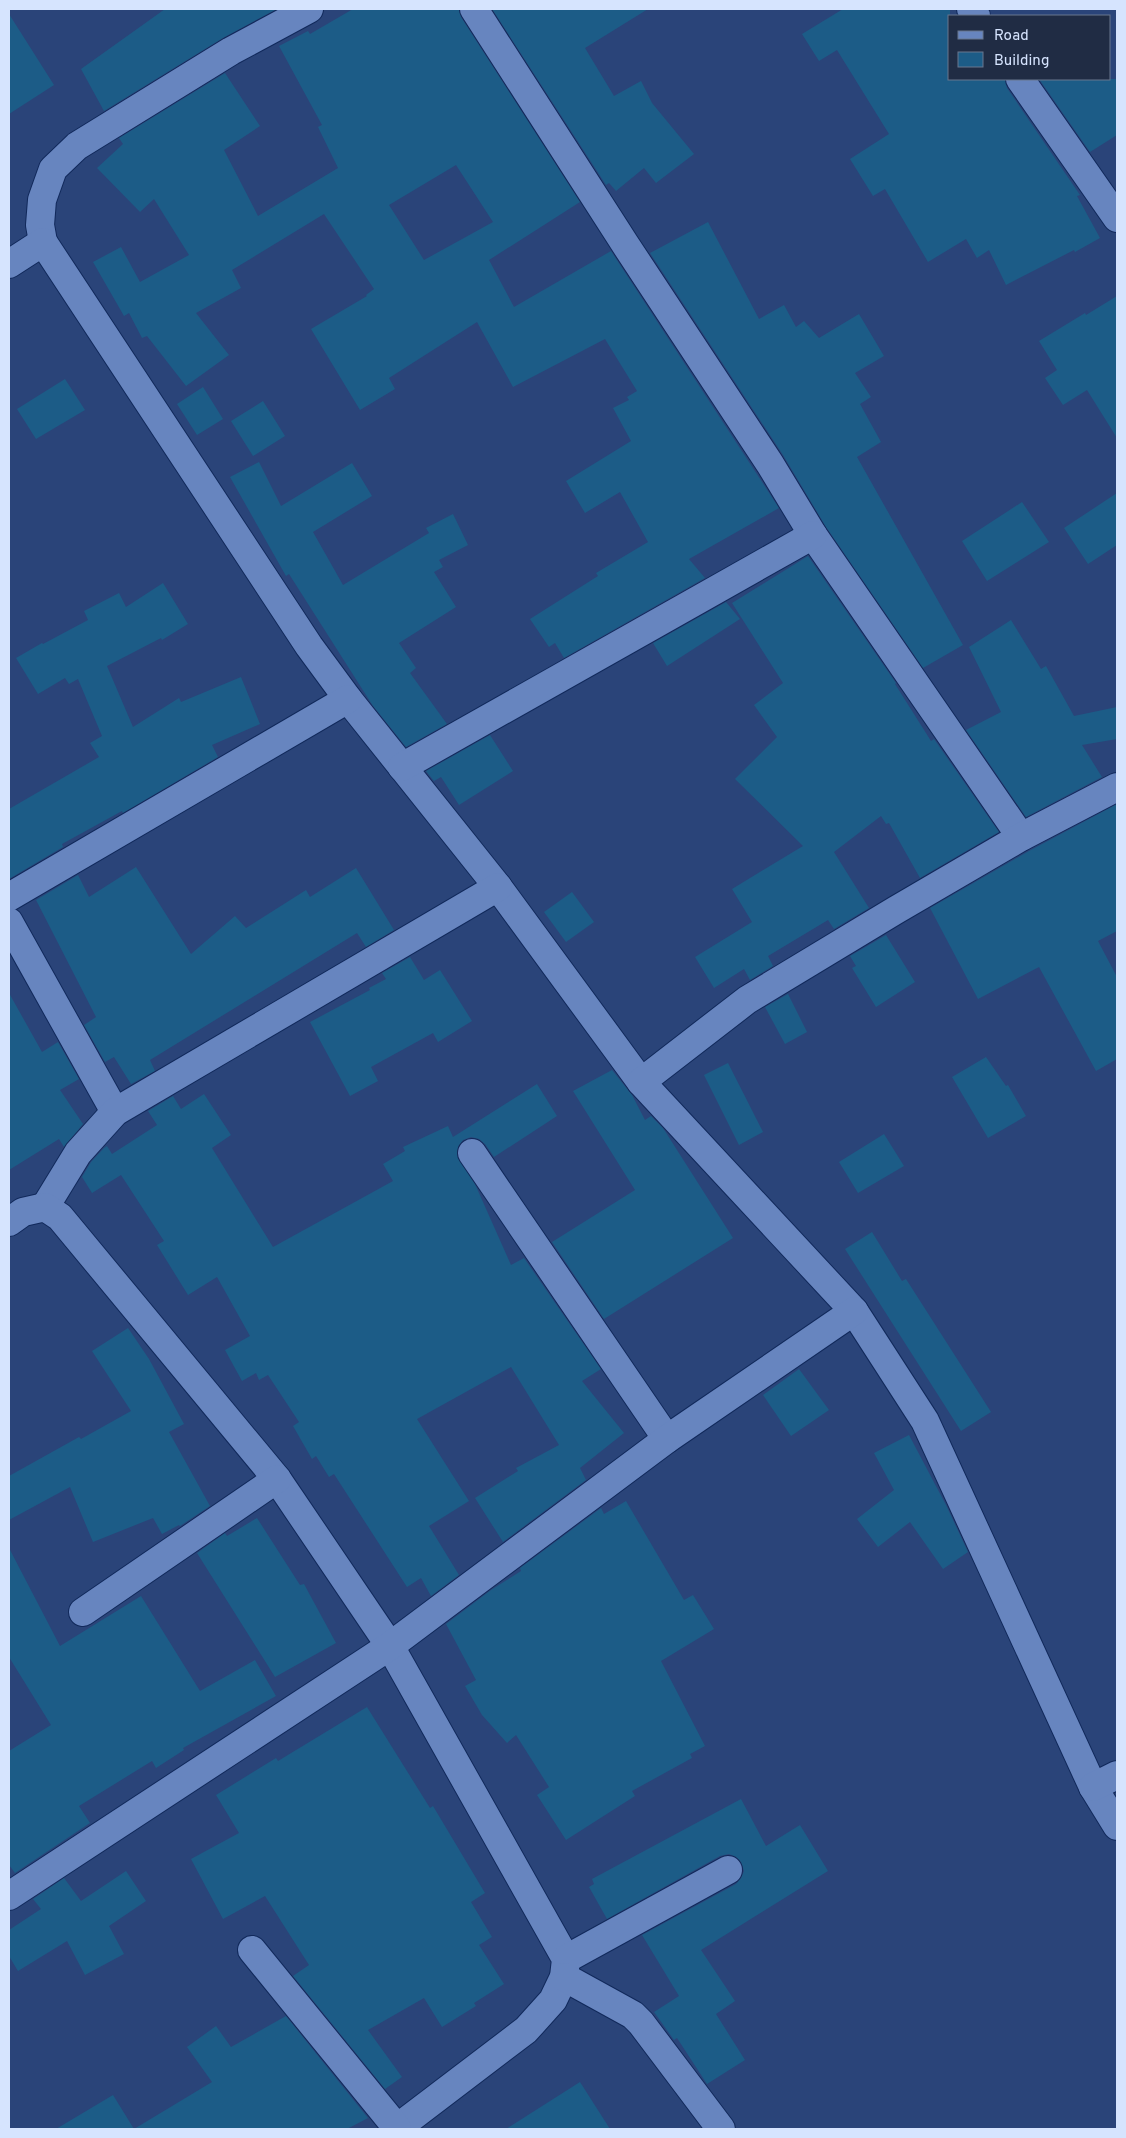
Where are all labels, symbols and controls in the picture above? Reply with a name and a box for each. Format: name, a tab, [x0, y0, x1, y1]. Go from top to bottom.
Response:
legend	[948, 15, 1111, 80]
text: Road	[994, 27, 1029, 46]
text: Building	[994, 52, 1049, 71]

